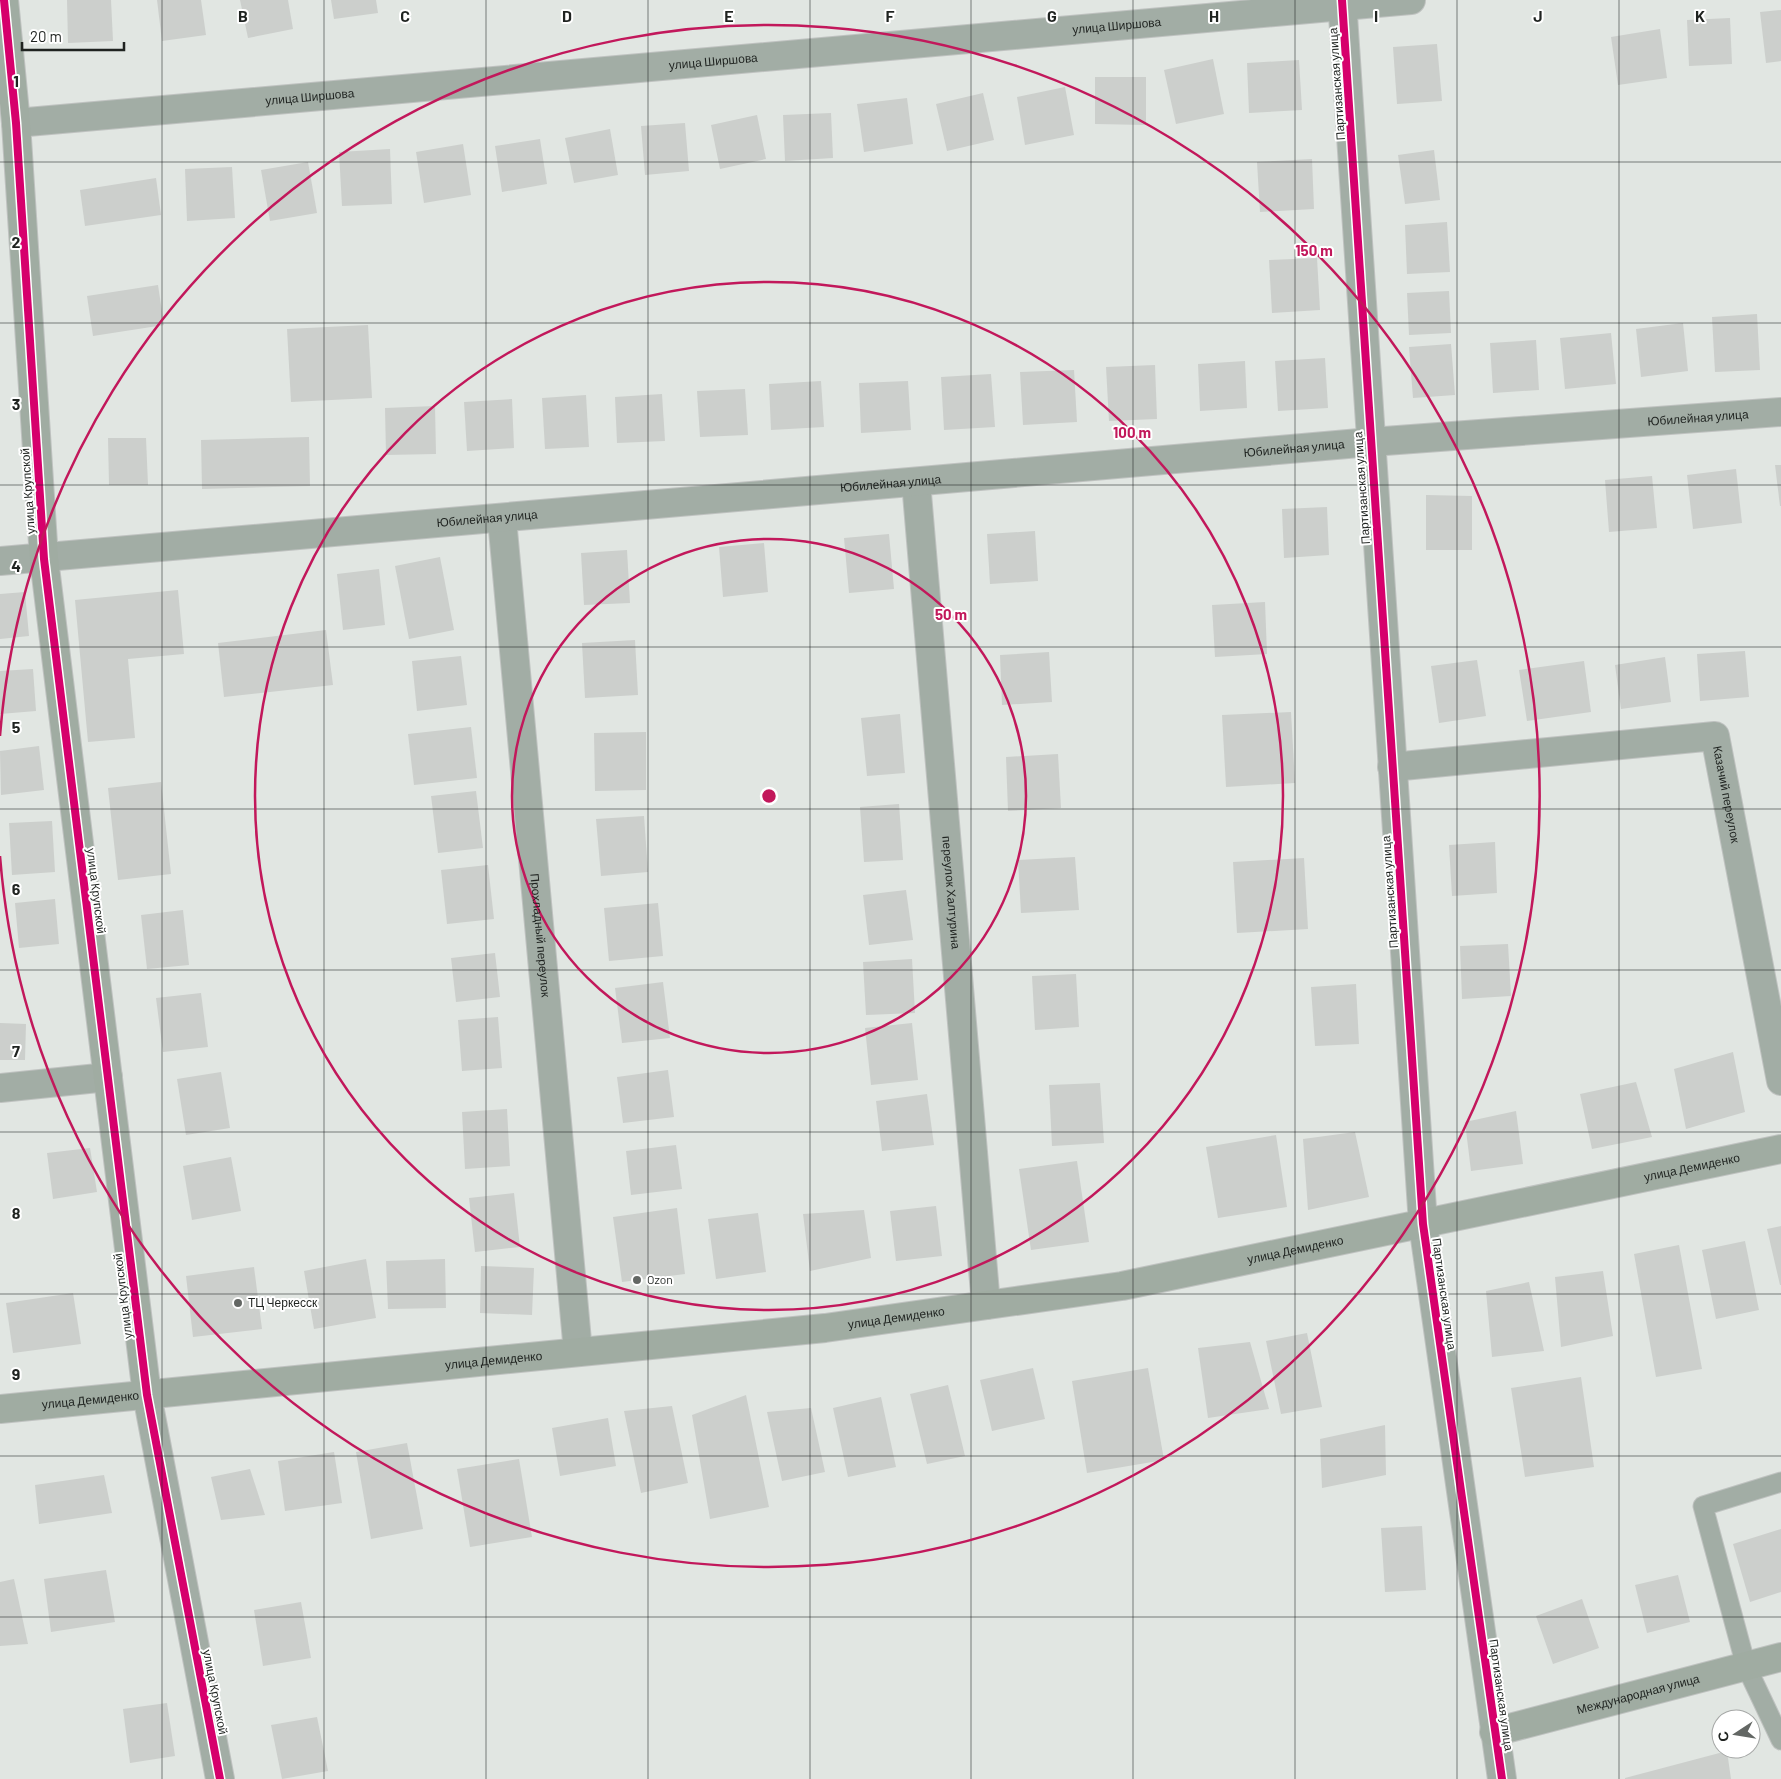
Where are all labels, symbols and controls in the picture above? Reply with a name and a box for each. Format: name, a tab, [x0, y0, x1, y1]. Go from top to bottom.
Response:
text: B	[238, 6, 248, 25]
text: C	[400, 6, 410, 25]
text: D	[562, 6, 572, 25]
text: E	[724, 6, 734, 25]
text: F	[886, 6, 895, 25]
text: G	[1047, 6, 1057, 25]
text: H	[1209, 6, 1219, 25]
text: I	[1374, 6, 1378, 25]
text: J	[1533, 6, 1543, 25]
text: K	[1695, 6, 1705, 25]
street label: улица Ширшова	[1072, 14, 1162, 37]
scale bar	[22, 20, 125, 52]
text: 20 m	[30, 27, 62, 45]
street label: Партизанская улица	[1325, 27, 1348, 141]
street label: улица Ширшова	[668, 50, 759, 72]
text: 1	[13, 71, 19, 90]
street label: улица Ширшова	[265, 85, 355, 108]
text: 2	[12, 232, 21, 251]
text: 150 m	[1295, 241, 1333, 259]
text: 3	[12, 394, 20, 413]
street label: Юбилейная улица	[1647, 406, 1749, 428]
text: 100 m	[1113, 423, 1151, 441]
street label: Партизанская улица	[1350, 431, 1373, 545]
street label: Юбилейная улица	[1243, 436, 1345, 459]
street label: улица Крупской	[17, 448, 38, 535]
street label: Юбилейная улица	[839, 471, 942, 494]
street label: Юбилейная улица	[436, 506, 538, 529]
text: 4	[11, 556, 21, 575]
text: 50 m	[935, 605, 967, 623]
text: 5	[12, 717, 21, 736]
street label: Казачий переулок	[1711, 744, 1743, 845]
centre of rings	[760, 787, 778, 805]
street label: переулок Халтурина	[940, 835, 964, 950]
street label: Партизанская улица	[1378, 835, 1401, 949]
street label: улица Крупской	[84, 847, 109, 935]
street label: Прохладный переулок	[528, 873, 554, 998]
text: 6	[12, 879, 21, 898]
text: 7	[12, 1041, 20, 1060]
street label: улица Демиденко	[1642, 1150, 1741, 1184]
text: 8	[12, 1203, 21, 1222]
street label: улица Демиденко	[1246, 1232, 1345, 1267]
street label: Партизанская улица	[1429, 1237, 1460, 1351]
street label: улица Крупской	[110, 1252, 135, 1340]
place label: Ozon	[647, 1272, 673, 1286]
marker: Ozon	[631, 1274, 643, 1286]
place label: ТЦ Черкесск	[248, 1295, 318, 1310]
marker: ТЦ Черкесск	[232, 1297, 244, 1309]
street label: улица Демиденко	[847, 1303, 946, 1332]
street label: улица Демиденко	[444, 1348, 543, 1372]
text: 9	[12, 1364, 20, 1383]
street label: улица Демиденко	[41, 1387, 140, 1412]
street label: Партизанская улица	[1486, 1638, 1517, 1752]
street label: улица Крупской	[200, 1648, 231, 1736]
street label: Международная улица	[1575, 1671, 1701, 1716]
north arrow	[1711, 1709, 1761, 1759]
text: С	[1713, 1730, 1732, 1744]

